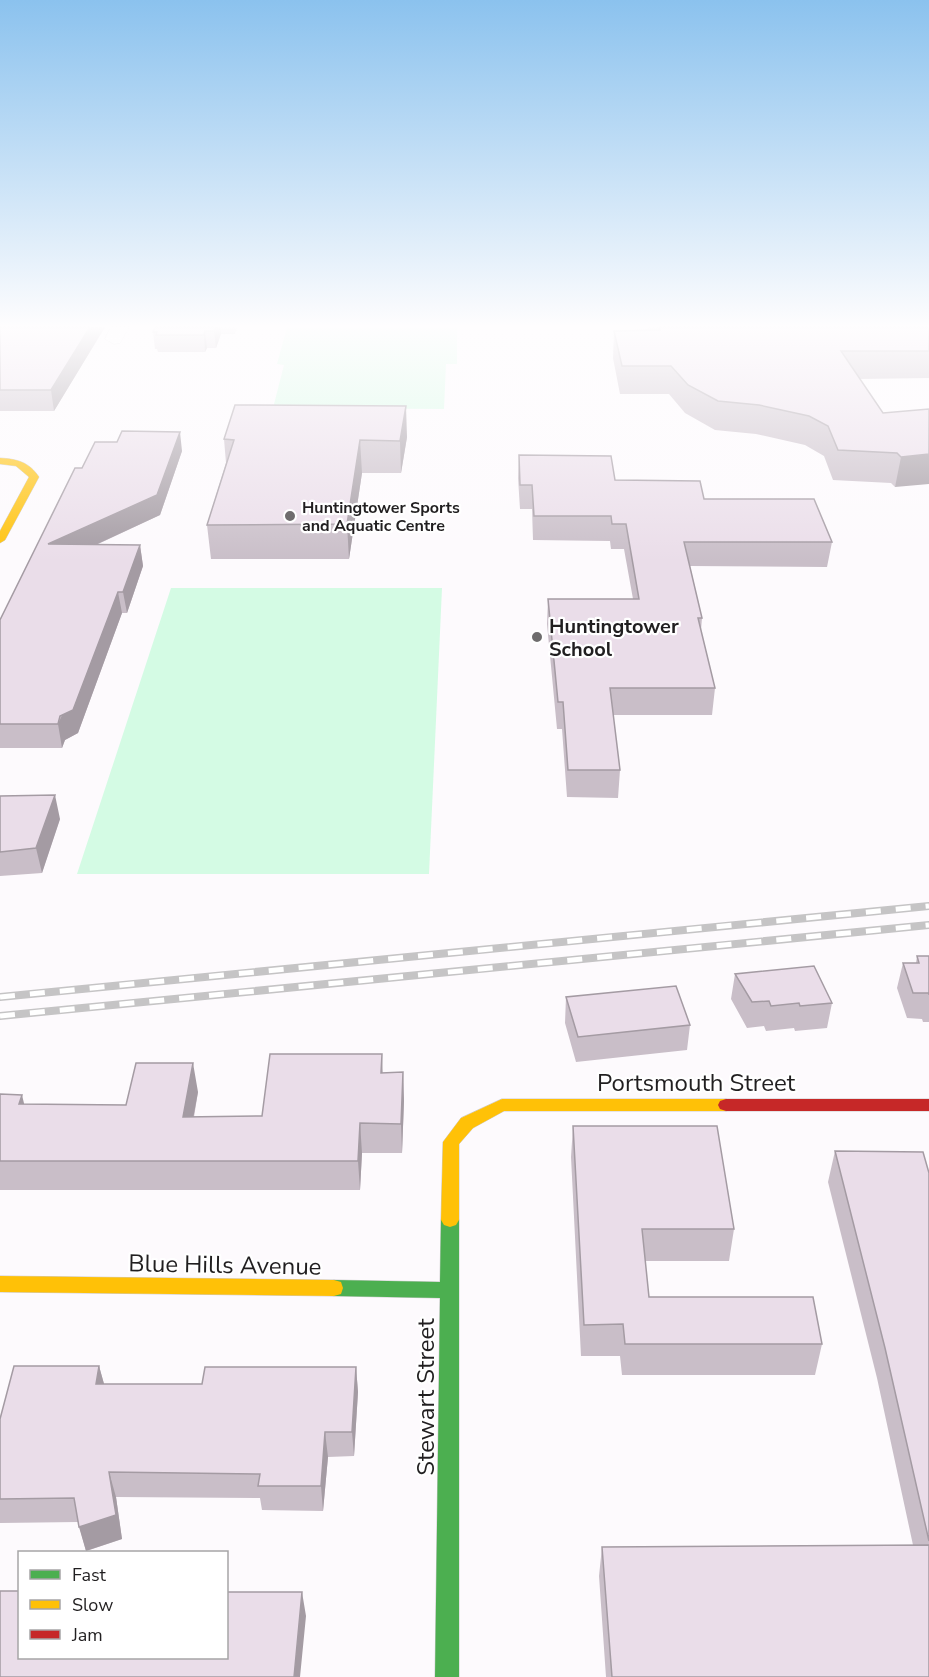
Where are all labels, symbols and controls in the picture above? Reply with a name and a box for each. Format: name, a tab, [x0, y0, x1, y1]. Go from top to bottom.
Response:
place label: Huntingtower Sports and Aquatic Centre	[302, 497, 460, 537]
marker: Huntingtower Sports and Aquatic Centre	[283, 509, 297, 523]
place label: Huntingtower School	[549, 613, 679, 663]
marker: Huntingtower School	[530, 630, 544, 644]
street label: Portsmouth Street	[597, 1067, 796, 1099]
street label: Blue Hills Avenue	[128, 1247, 322, 1283]
street label: Stewart Street	[410, 1318, 442, 1476]
legend	[18, 1551, 228, 1659]
text: Fast	[72, 1563, 107, 1587]
text: Slow	[72, 1593, 113, 1617]
text: Jam	[71, 1623, 103, 1647]

